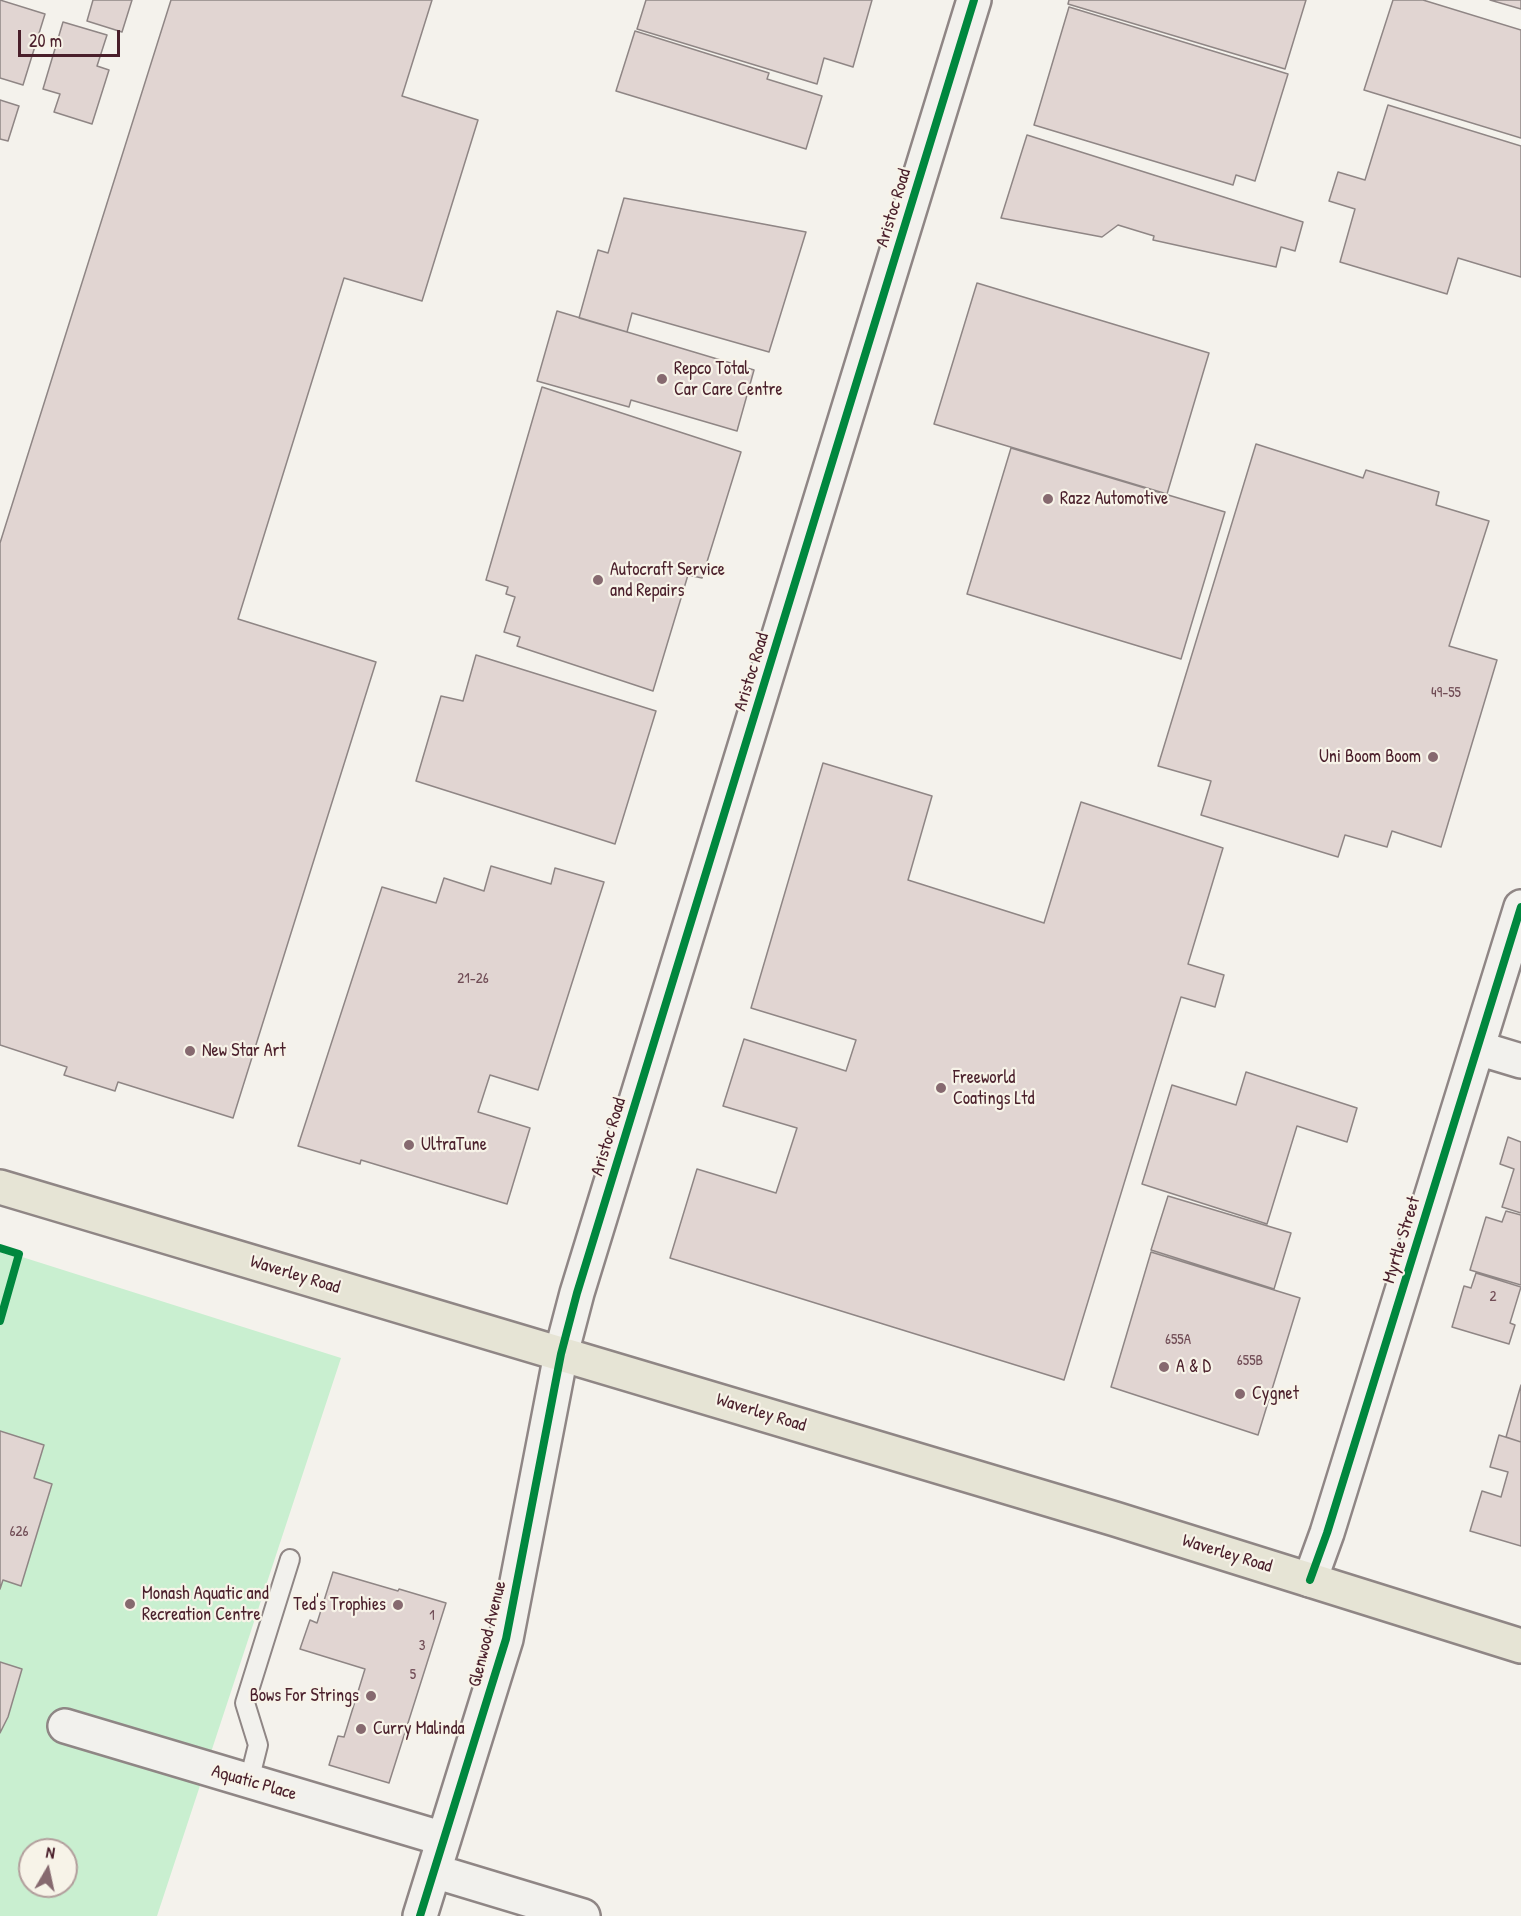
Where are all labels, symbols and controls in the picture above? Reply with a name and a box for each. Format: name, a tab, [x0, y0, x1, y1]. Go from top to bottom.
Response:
scale bar	[21, 18, 123, 56]
text: 20 m	[29, 28, 62, 53]
street label: Aristoc Road	[872, 166, 916, 250]
place label: Repco Total Car Care Centre	[674, 358, 783, 400]
marker: Repco Total Car Care Centre	[655, 372, 669, 386]
place label: Razz Automotive	[1060, 488, 1168, 510]
marker: Razz Automotive	[1041, 492, 1055, 506]
place label: Autocraft Service and Repairs	[610, 559, 725, 602]
marker: Autocraft Service and Repairs	[591, 573, 605, 587]
street label: Aristoc Road	[730, 630, 774, 714]
house number: 49-55	[1431, 684, 1461, 702]
place label: Uni Boom Boom	[1319, 746, 1421, 768]
marker: Uni Boom Boom	[1426, 750, 1440, 764]
house number: 21-26	[457, 970, 489, 988]
place label: New Star Art	[202, 1040, 286, 1062]
marker: New Star Art	[183, 1044, 197, 1058]
place label: Freeworld Coatings Ltd	[953, 1067, 1035, 1110]
marker: Freeworld Coatings Ltd	[934, 1081, 948, 1095]
street label: Aristoc Road	[587, 1095, 631, 1179]
place label: UltraTune	[421, 1134, 487, 1156]
marker: UltraTune	[402, 1138, 416, 1152]
street label: Myrtle Street	[1379, 1194, 1425, 1286]
street label: Waverley Road	[248, 1251, 342, 1299]
house number: 2	[1489, 1288, 1497, 1306]
house number: 655A	[1165, 1331, 1191, 1349]
house number: 655B	[1237, 1352, 1263, 1370]
place label: A & D	[1176, 1356, 1211, 1378]
marker: A & D	[1157, 1360, 1171, 1374]
place label: Cygnet	[1252, 1383, 1299, 1405]
marker: Cygnet	[1233, 1387, 1247, 1401]
street label: Waverley Road	[714, 1389, 808, 1437]
house number: 626	[10, 1523, 28, 1541]
street label: Waverley Road	[1180, 1530, 1274, 1578]
street label: Glenwood Avenue	[464, 1579, 512, 1689]
place label: Monash Aquatic and Recreation Centre	[142, 1583, 269, 1626]
place label: Ted's Trophies	[293, 1594, 386, 1616]
marker: Monash Aquatic and Recreation Centre	[123, 1597, 137, 1611]
marker: Ted's Trophies	[391, 1598, 405, 1612]
house number: 1	[429, 1607, 435, 1625]
house number: 3	[419, 1637, 425, 1655]
house number: 5	[410, 1666, 416, 1684]
place label: Bows For Strings	[250, 1685, 359, 1707]
marker: Bows For Strings	[364, 1689, 378, 1703]
place label: Curry Malinda	[373, 1718, 464, 1740]
marker: Curry Malinda	[354, 1722, 368, 1736]
street label: Aquatic Place	[209, 1761, 299, 1805]
north arrow	[18, 1838, 78, 1898]
text: N	[45, 1841, 56, 1864]

